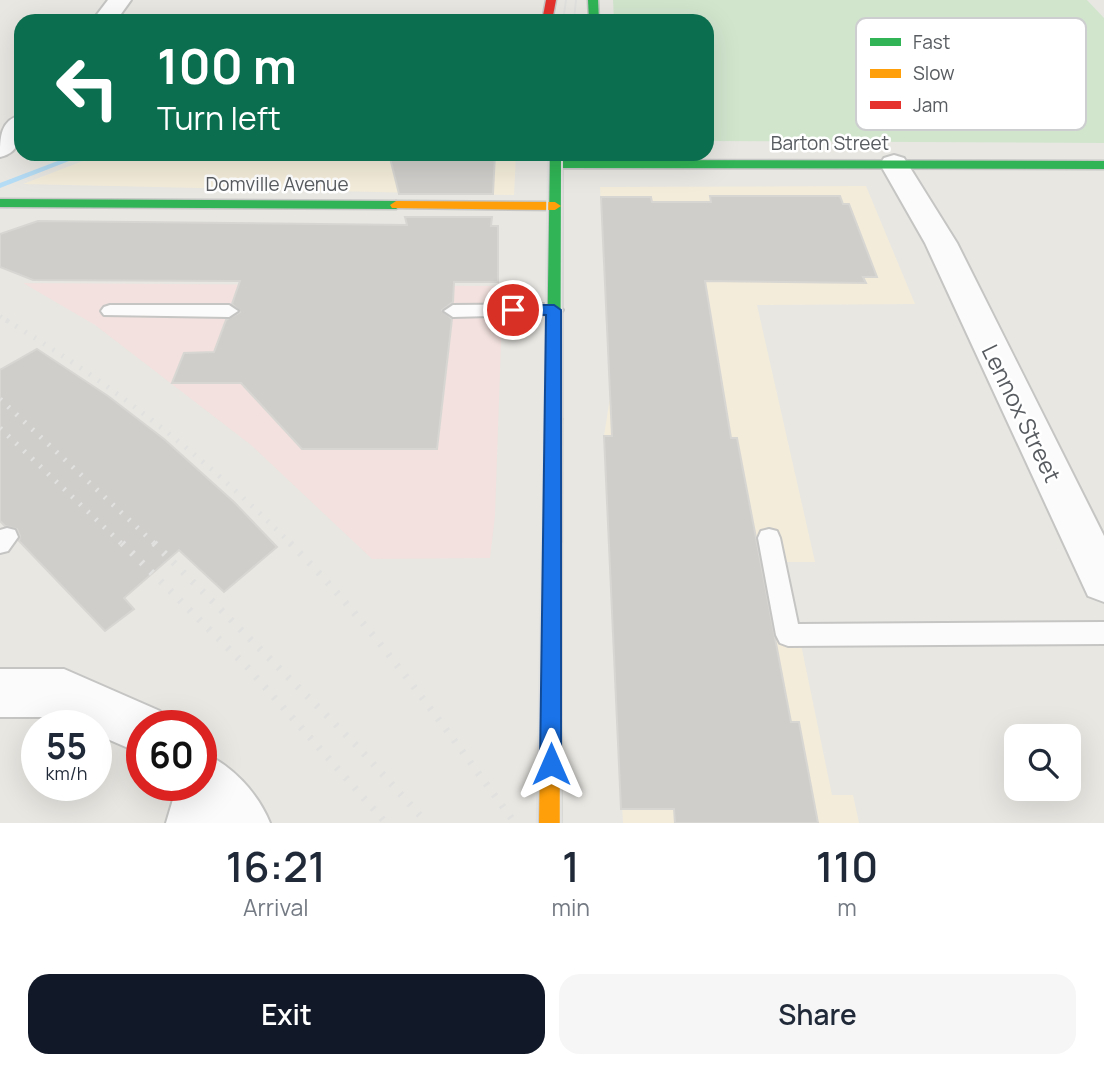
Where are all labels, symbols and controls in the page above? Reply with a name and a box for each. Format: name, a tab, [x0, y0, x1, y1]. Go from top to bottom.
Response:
legend	[856, 18, 1086, 130]
text: Fast	[913, 29, 950, 55]
text: 100 m	[157, 32, 297, 99]
icon: left	[42, 42, 133, 133]
text: Slow	[913, 60, 955, 86]
text: Jam	[913, 92, 948, 118]
text: Turn left	[157, 96, 281, 140]
street label: Barton Street	[771, 130, 889, 156]
street label: Domville Avenue	[205, 171, 349, 197]
pin	[483, 280, 543, 340]
icon: arrive	[494, 291, 532, 329]
street label: Lennox Street	[975, 339, 1069, 487]
speed limit sign: 60	[126, 710, 217, 801]
text: 55	[46, 722, 87, 770]
map controls	[1004, 724, 1081, 801]
button: search	[1004, 724, 1081, 801]
position arrow	[514, 727, 588, 801]
text: km/h	[46, 761, 87, 785]
text: 16:21	[226, 837, 326, 895]
text: 1	[562, 837, 580, 895]
text: 110	[816, 837, 878, 895]
text: Arrival	[243, 891, 309, 923]
text: min	[551, 891, 590, 923]
text: m	[837, 891, 857, 923]
button: Exit	[28, 974, 545, 1054]
button: Share	[559, 974, 1076, 1054]

